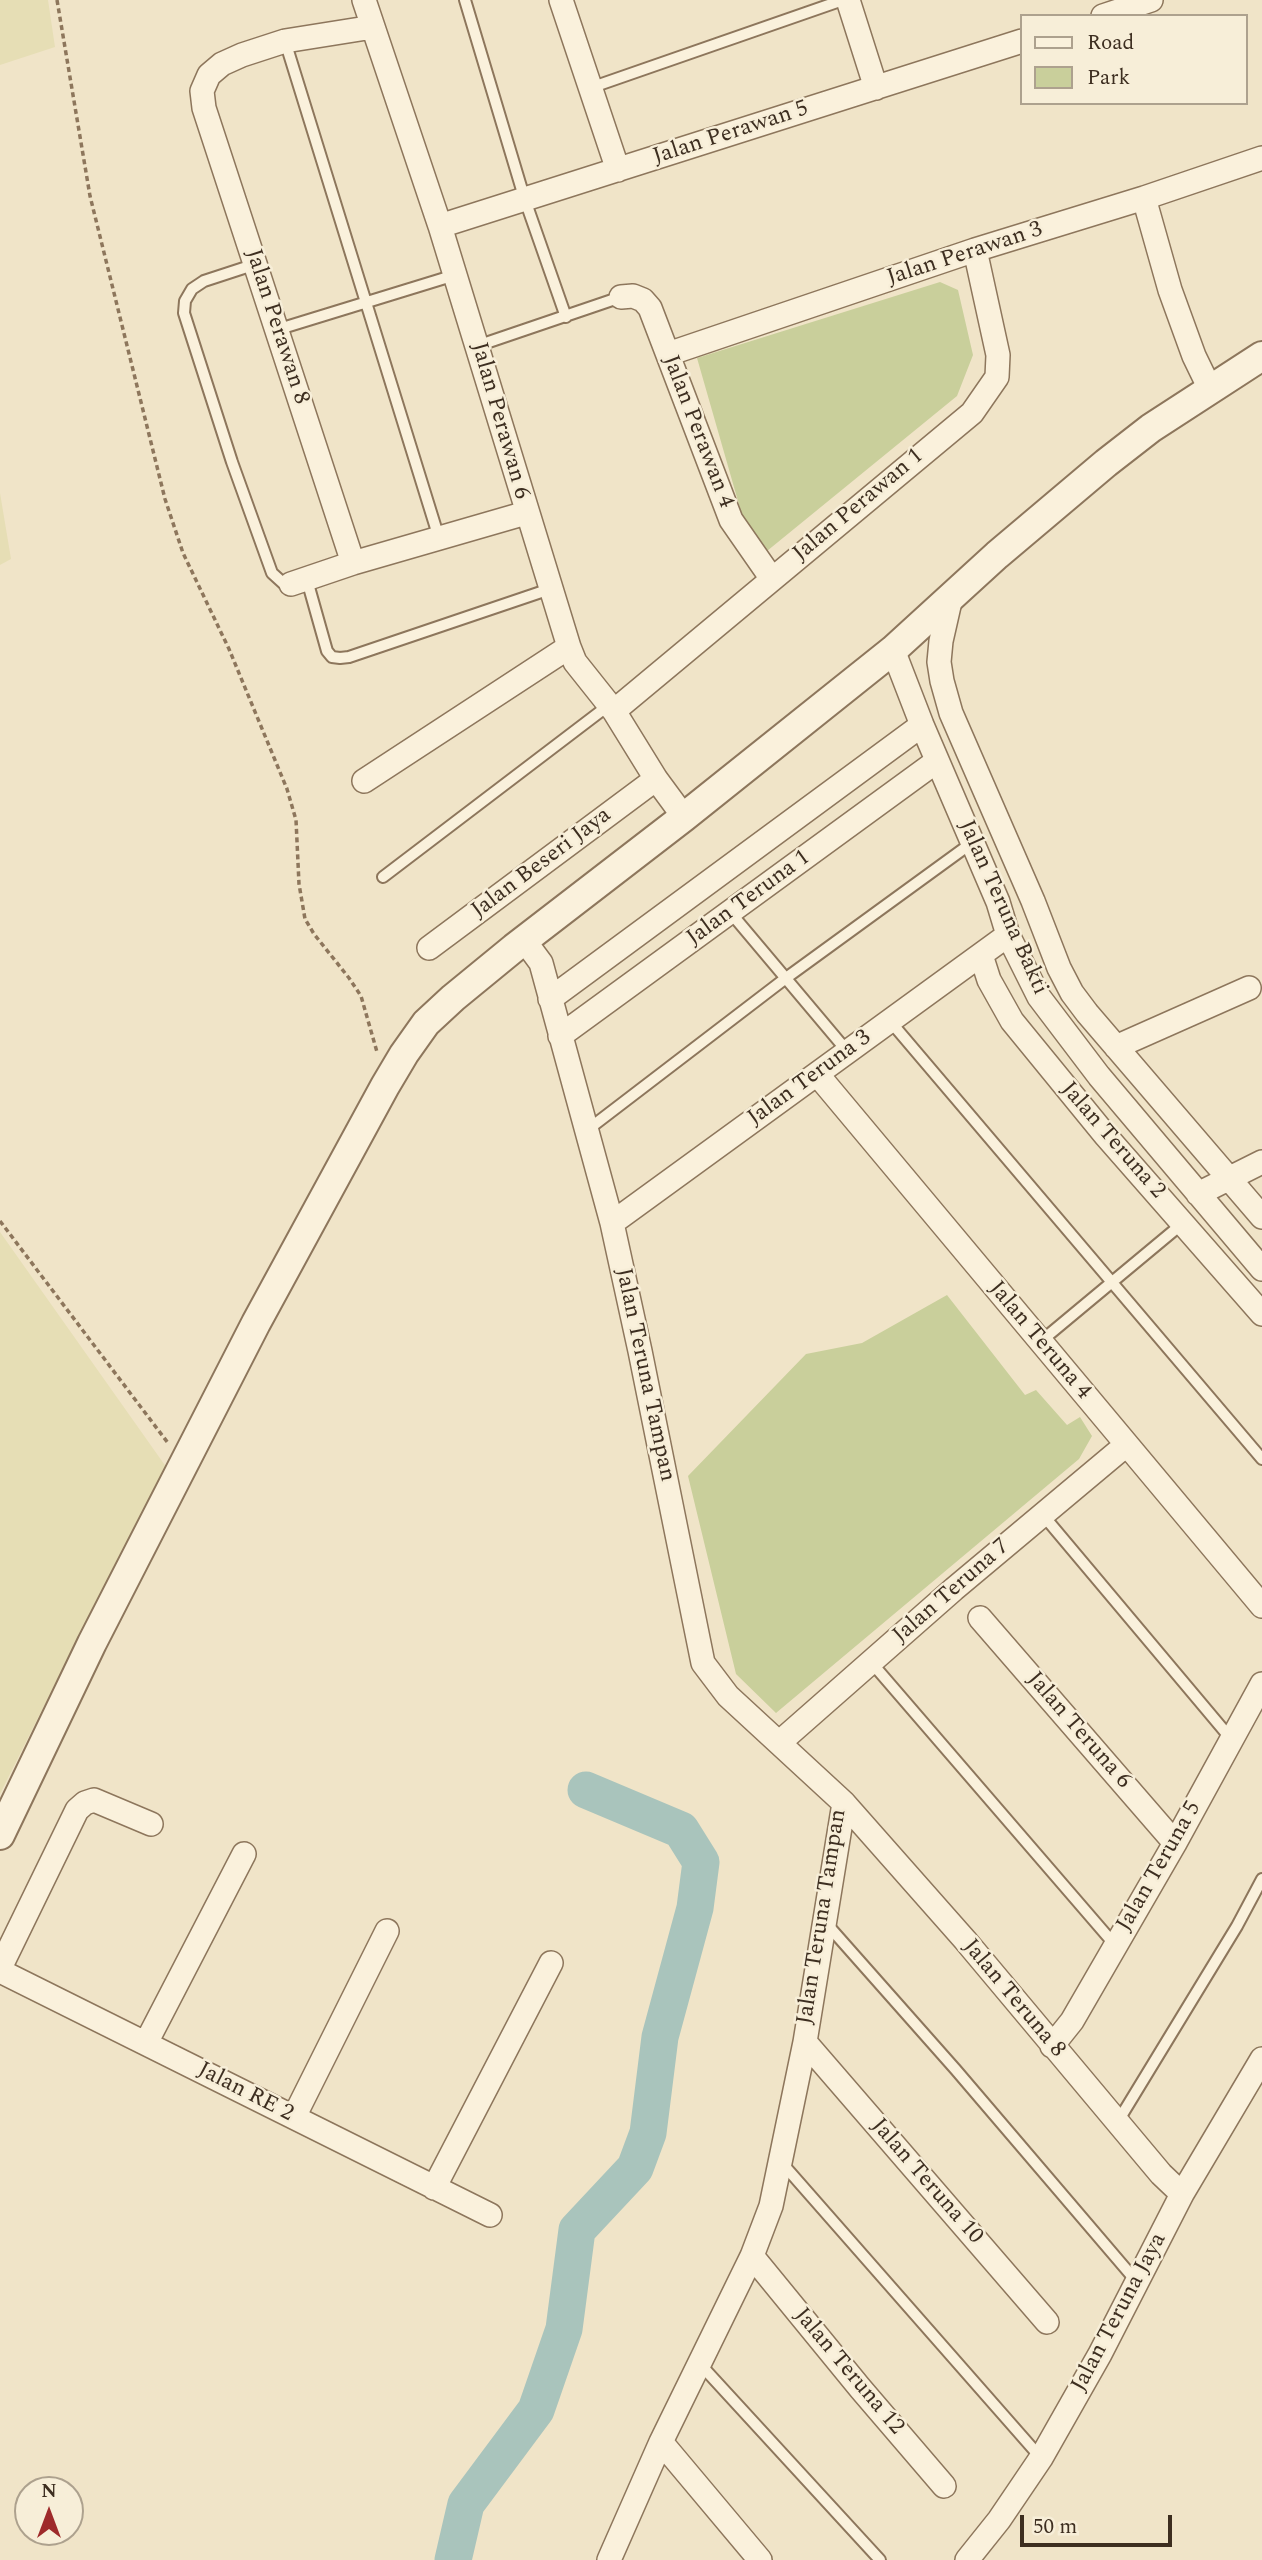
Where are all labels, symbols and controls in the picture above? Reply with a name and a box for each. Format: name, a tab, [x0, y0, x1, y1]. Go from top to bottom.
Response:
legend	[1020, 14, 1248, 105]
text: Road	[1087, 27, 1134, 59]
text: Park	[1087, 62, 1130, 94]
street label: Jalan Perawan 5	[650, 96, 812, 172]
street label: Jalan Perawan 3	[884, 217, 1046, 293]
street label: Jalan Perawan 8	[238, 246, 314, 408]
street label: Jalan Perawan 6	[463, 339, 535, 503]
street label: Jalan Perawan 4	[655, 352, 739, 512]
street label: Jalan Perawan 1	[788, 443, 930, 569]
street label: Jalan Beseri Jaya	[467, 802, 617, 926]
street label: Jalan Teruna Bakti	[951, 816, 1053, 1000]
street label: Jalan Teruna 1	[682, 845, 816, 953]
street label: Jalan Teruna 3	[743, 1025, 877, 1133]
street label: Jalan Teruna 2	[1054, 1077, 1170, 1205]
street label: Jalan Teruna Tampan	[608, 1266, 680, 1484]
street label: Jalan Teruna 4	[982, 1276, 1096, 1406]
street label: Jalan Teruna 7	[888, 1534, 1016, 1650]
street label: Jalan Teruna 6	[1020, 1667, 1136, 1795]
street label: Jalan Teruna 5	[1112, 1797, 1208, 1937]
street label: Jalan Teruna Tampan	[792, 1807, 854, 2027]
street label: Jalan Teruna 8	[956, 1934, 1070, 2064]
street label: Jalan RE 2	[192, 2057, 298, 2129]
street label: Jalan Teruna 10	[864, 2114, 988, 2250]
street label: Jalan Teruna Jaya	[1066, 2229, 1174, 2397]
street label: Jalan Teruna 12	[787, 2303, 909, 2441]
north arrow	[14, 2476, 84, 2546]
text: N	[41, 2477, 57, 2506]
scale bar	[1024, 2500, 1176, 2544]
text: 50 m	[1033, 2511, 1077, 2543]

